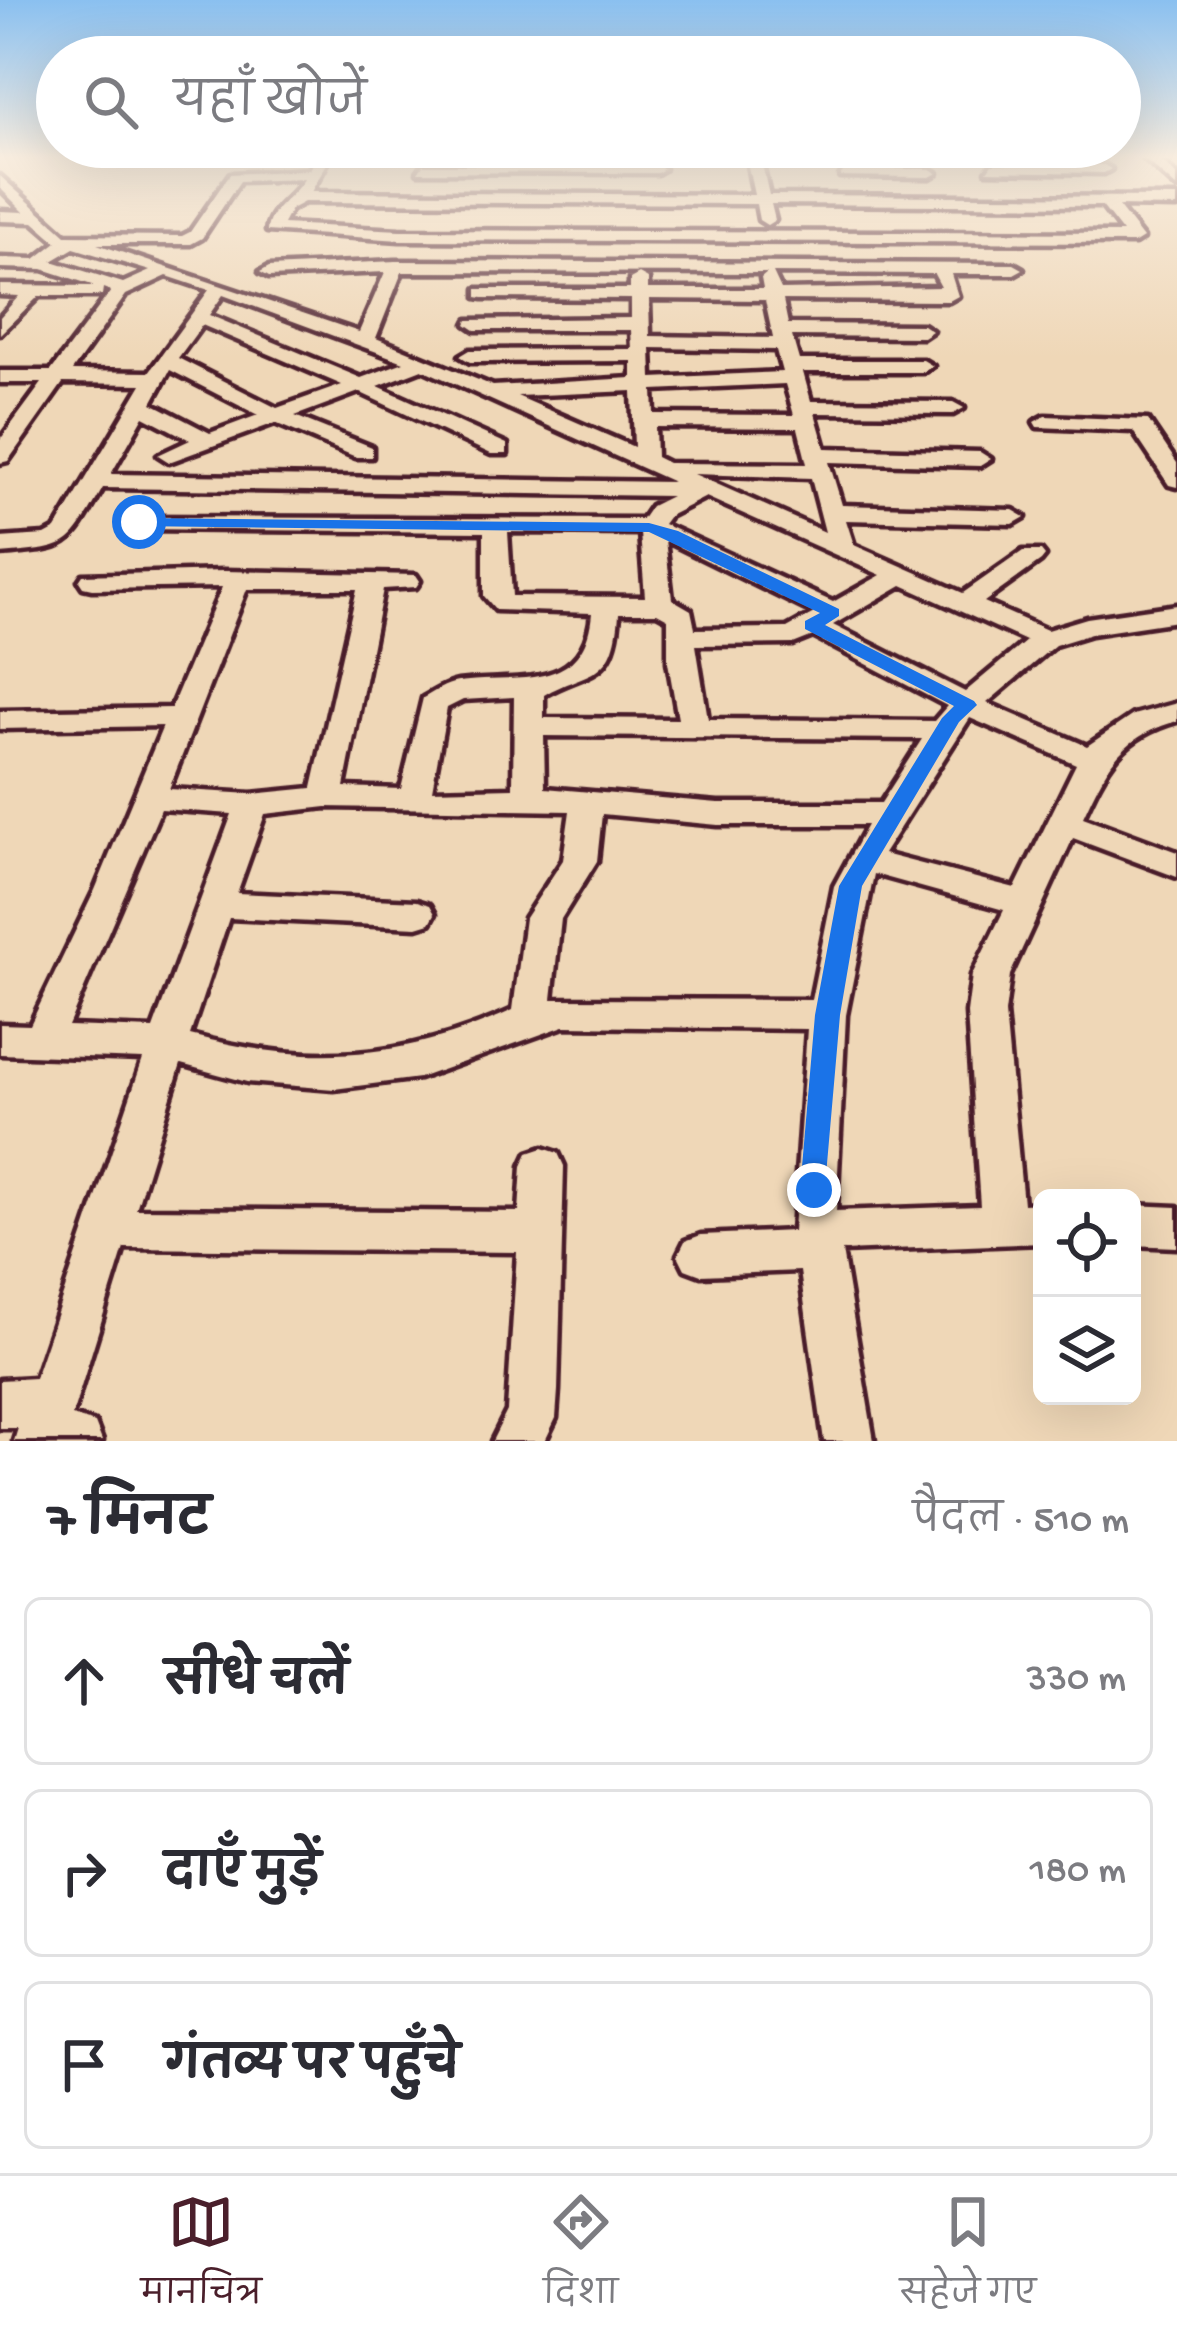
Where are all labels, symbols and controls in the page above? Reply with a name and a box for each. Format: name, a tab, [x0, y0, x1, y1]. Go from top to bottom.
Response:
search box	[36, 36, 1141, 168]
icon: search	[78, 69, 144, 135]
text: यहाँ खोजें	[174, 79, 367, 132]
route start	[112, 495, 166, 549]
route end	[787, 1163, 841, 1217]
map controls	[1033, 1189, 1141, 1405]
button: locate	[1033, 1189, 1141, 1297]
button: layers	[1033, 1297, 1141, 1405]
text: 7 मिनट	[48, 1494, 210, 1554]
text: पैदल · 510 m	[913, 1500, 1129, 1546]
icon: ahead	[51, 1648, 117, 1714]
text: सीधे चलें	[165, 1658, 348, 1711]
text: 330 m	[1026, 1658, 1126, 1704]
icon: right	[51, 1840, 117, 1906]
text: दाएँ मुड़ें	[165, 1850, 321, 1903]
text: 180 m	[1030, 1850, 1126, 1896]
icon: arrive	[51, 2032, 117, 2098]
text: गंतव्य पर पहुँचे	[165, 2042, 460, 2095]
tab: मानचित्र	[141, 2189, 262, 2328]
tab: दिशा	[543, 2189, 618, 2328]
tab: सहेजे गए	[900, 2189, 1036, 2328]

